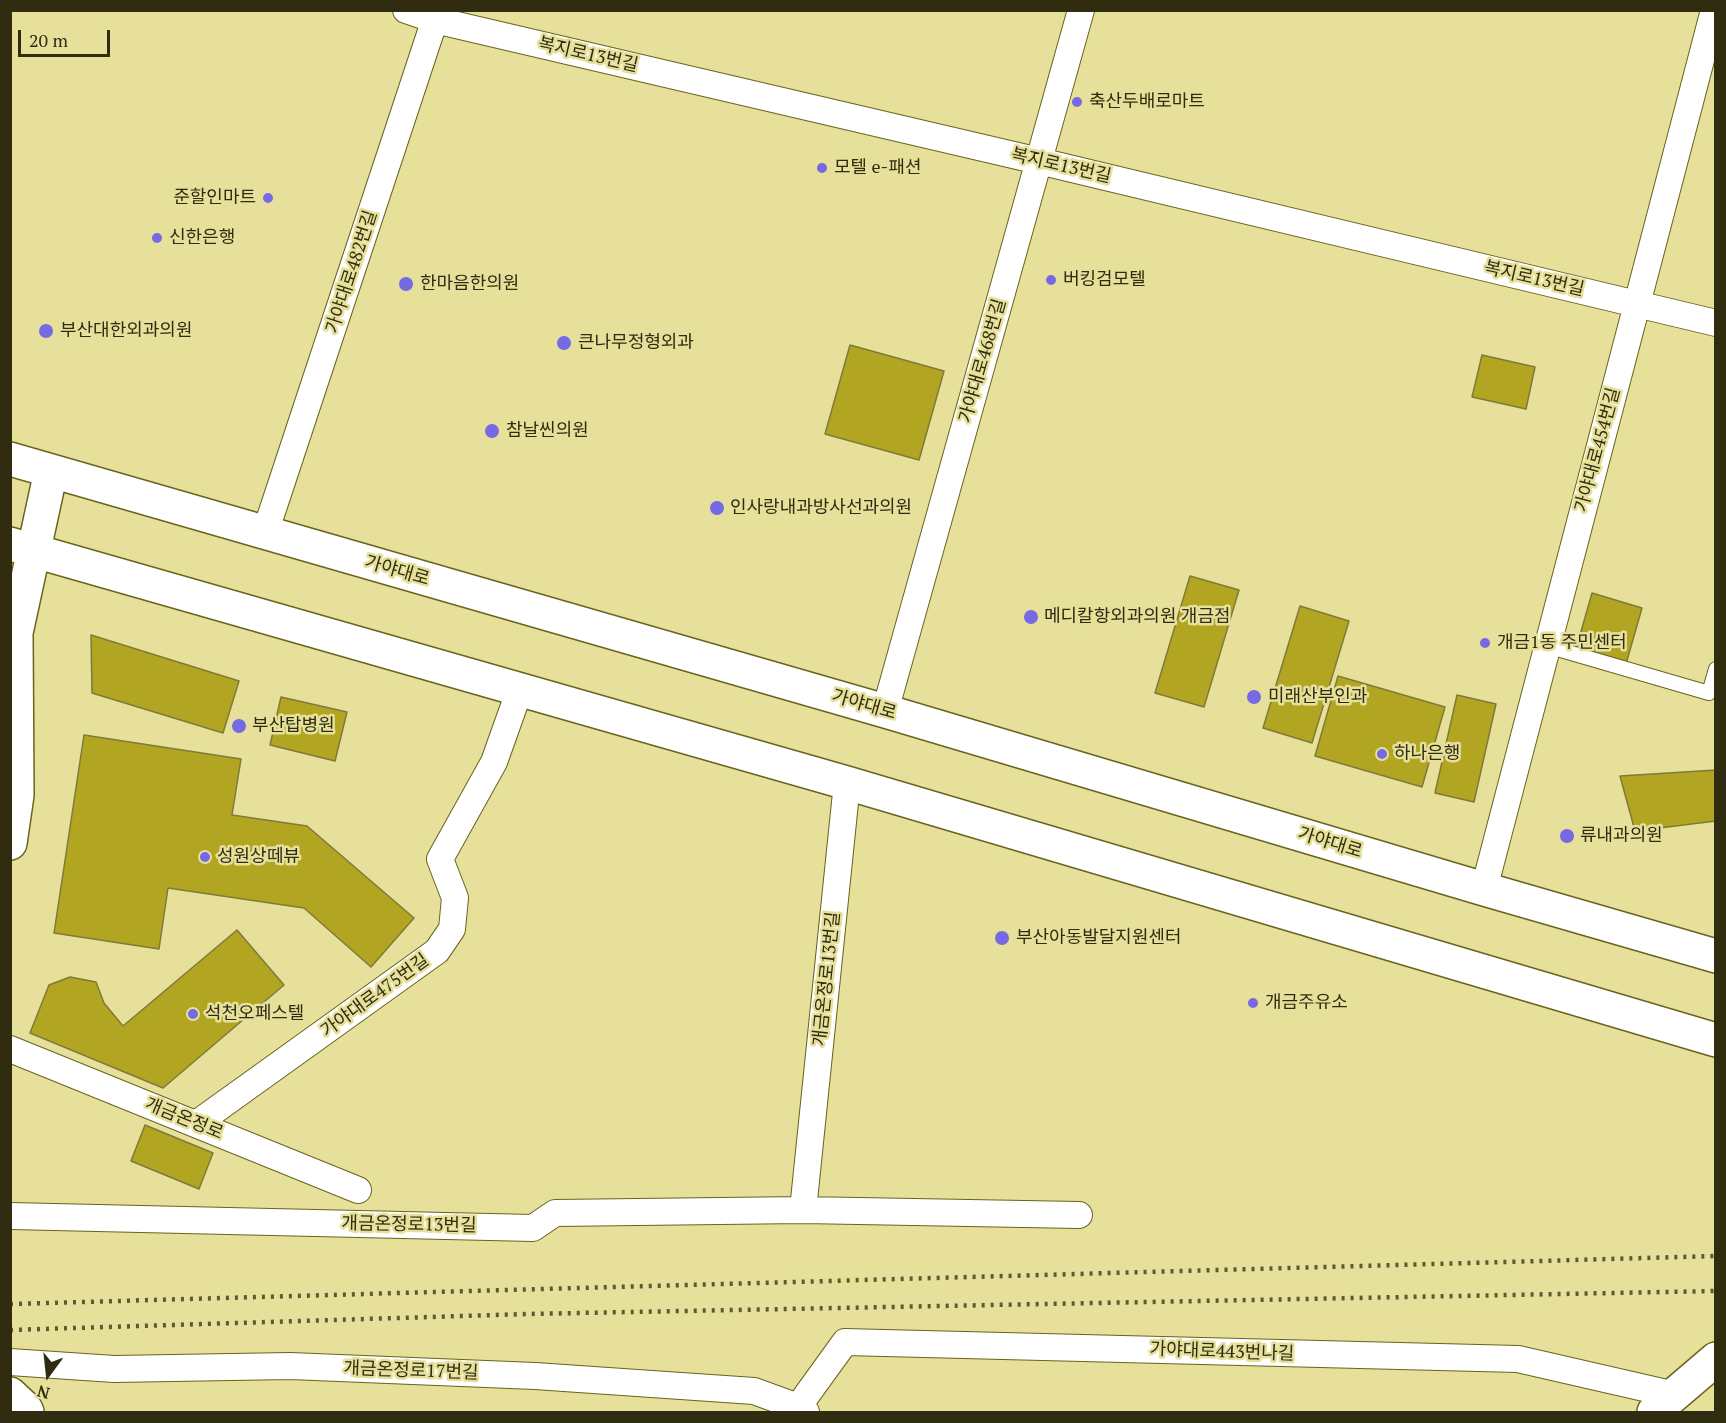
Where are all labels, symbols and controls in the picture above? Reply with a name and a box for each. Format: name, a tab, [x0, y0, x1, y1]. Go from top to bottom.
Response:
scale bar	[21, 18, 112, 56]
text: 20 m	[29, 28, 68, 52]
street label: 복지로13번길	[536, 33, 640, 77]
place label: 축산두배로마트	[1089, 91, 1205, 113]
marker: 축산두배로마트	[1070, 95, 1084, 109]
street label: 복지로13번길	[1009, 144, 1113, 188]
place label: 모텔 e-패션	[834, 157, 921, 179]
marker: 모텔 e-패션	[815, 161, 829, 175]
place label: 준할인마트	[173, 187, 256, 209]
marker: 준할인마트	[261, 191, 275, 205]
street label: 가야대로482번길	[322, 208, 382, 336]
place label: 신한은행	[169, 227, 235, 249]
marker: 신한은행	[150, 231, 164, 245]
street label: 복지로13번길	[1482, 257, 1586, 301]
place label: 버킹검모텔	[1063, 269, 1146, 291]
place label: 한마음한의원	[420, 273, 519, 295]
marker: 버킹검모텔	[1044, 273, 1058, 287]
marker: 한마음한의원	[397, 275, 415, 293]
street label: 가야대로468번길	[955, 296, 1011, 426]
place label: 부산대한외과의원	[60, 320, 192, 342]
marker: 부산대한외과의원	[37, 322, 55, 340]
place label: 큰나무정형외과	[578, 332, 694, 354]
marker: 큰나무정형외과	[555, 334, 573, 352]
street label: 가야대로454번길	[1571, 385, 1625, 515]
place label: 참날씬의원	[506, 420, 589, 442]
marker: 참날씬의원	[483, 422, 501, 440]
place label: 인사랑내과방사선과의원	[730, 497, 912, 519]
marker: 인사랑내과방사선과의원	[708, 499, 726, 517]
street label: 가야대로	[362, 551, 432, 591]
place label: 메디칼항외과의원 개금점	[1044, 606, 1231, 628]
marker: 메디칼항외과의원 개금점	[1022, 608, 1040, 626]
place label: 개금1동 주민센터	[1497, 632, 1627, 654]
marker: 개금1동 주민센터	[1478, 636, 1492, 650]
street label: 가야대로	[829, 685, 899, 725]
place label: 미래산부인과	[1268, 686, 1367, 708]
marker: 미래산부인과	[1245, 688, 1263, 706]
place label: 부산탑병원	[252, 715, 335, 737]
marker: 부산탑병원	[230, 717, 248, 735]
place label: 하나은행	[1394, 743, 1460, 765]
marker: 하나은행	[1375, 747, 1389, 761]
street label: 가야대로	[1295, 823, 1365, 863]
place label: 류내과의원	[1580, 825, 1663, 847]
marker: 류내과의원	[1558, 827, 1576, 845]
place label: 성원상떼뷰	[217, 846, 300, 868]
marker: 성원상떼뷰	[198, 850, 212, 864]
street label: 개금온정로13번길	[809, 911, 845, 1047]
place label: 부산아동발달지원센터	[1016, 927, 1182, 949]
marker: 부산아동발달지원센터	[993, 929, 1011, 947]
street label: 가야대로475번길	[317, 950, 433, 1042]
place label: 개금주유소	[1265, 992, 1348, 1014]
marker: 개금주유소	[1246, 996, 1260, 1010]
place label: 석천오페스텔	[205, 1003, 304, 1025]
marker: 석천오페스텔	[186, 1007, 200, 1021]
street label: 개금온정로	[142, 1093, 226, 1145]
street label: 개금온정로13번길	[341, 1213, 477, 1237]
street label: 가야대로443번나길	[1149, 1339, 1295, 1365]
north arrow	[18, 1345, 78, 1405]
street label: 개금온정로17번길	[343, 1358, 479, 1384]
text: N	[35, 1380, 52, 1405]

